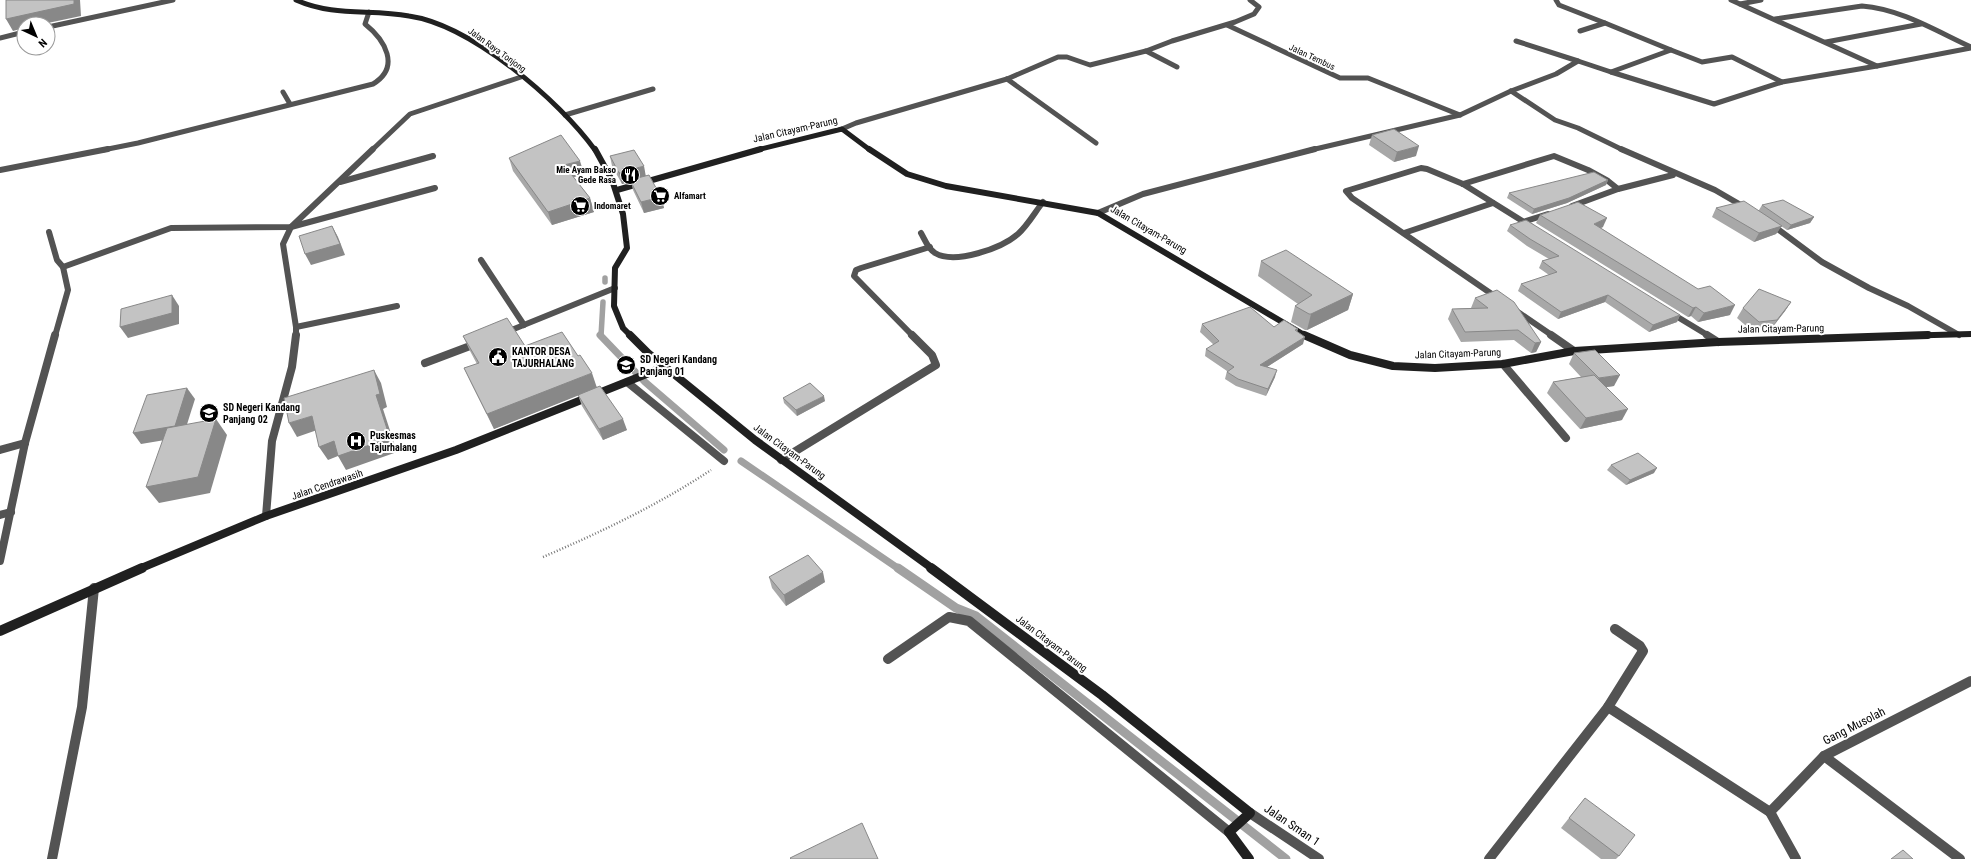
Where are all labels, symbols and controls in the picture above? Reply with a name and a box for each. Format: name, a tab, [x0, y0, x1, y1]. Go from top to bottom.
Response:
north arrow	[16, 16, 56, 56]
street label: Jalan Raya Tonjong	[466, 26, 528, 74]
text: N	[35, 36, 50, 50]
street label: Jalan Tembus	[1287, 42, 1337, 72]
street label: Jalan Citayam-Parung	[752, 114, 838, 145]
restaurant icon: Mie Ayam Bakso Gede Rasa	[619, 164, 641, 186]
place label: Mie Ayam Bakso Gede Rasa	[556, 165, 617, 185]
supermarket icon: Alfamart	[649, 185, 671, 207]
place label: Alfamart	[674, 191, 706, 201]
supermarket icon: Indomaret	[569, 195, 591, 217]
place label: Indomaret	[594, 201, 631, 211]
street label: Jalan Citayam-Parung	[1109, 203, 1189, 256]
street label: Jalan Citayam-Parung	[1738, 322, 1824, 335]
public building icon: KANTOR DESA TAJURHALANG	[487, 346, 509, 368]
place label: KANTOR DESA TAJURHALANG	[512, 346, 574, 369]
street label: Jalan Citayam-Parung	[1415, 346, 1501, 361]
school or university icon: SD Negeri Kandang Panjang 01	[615, 354, 637, 376]
place label: SD Negeri Kandang Panjang 01	[640, 354, 717, 377]
school or university icon: SD Negeri Kandang Panjang 02	[198, 402, 220, 424]
place label: SD Negeri Kandang Panjang 02	[223, 402, 300, 425]
street label: Jalan Citayam-Parung	[752, 422, 828, 481]
hospital icon: Puskesmas Tajurhalang	[345, 430, 367, 452]
place label: Puskesmas Tajurhalang	[370, 430, 417, 453]
street label: Jalan Cendrawasih	[290, 467, 364, 502]
street label: Jalan Citayam-Parung	[1014, 613, 1090, 674]
street label: Gang Musolah	[1821, 704, 1888, 748]
street label: Jalan Sman 1	[1262, 801, 1322, 849]

